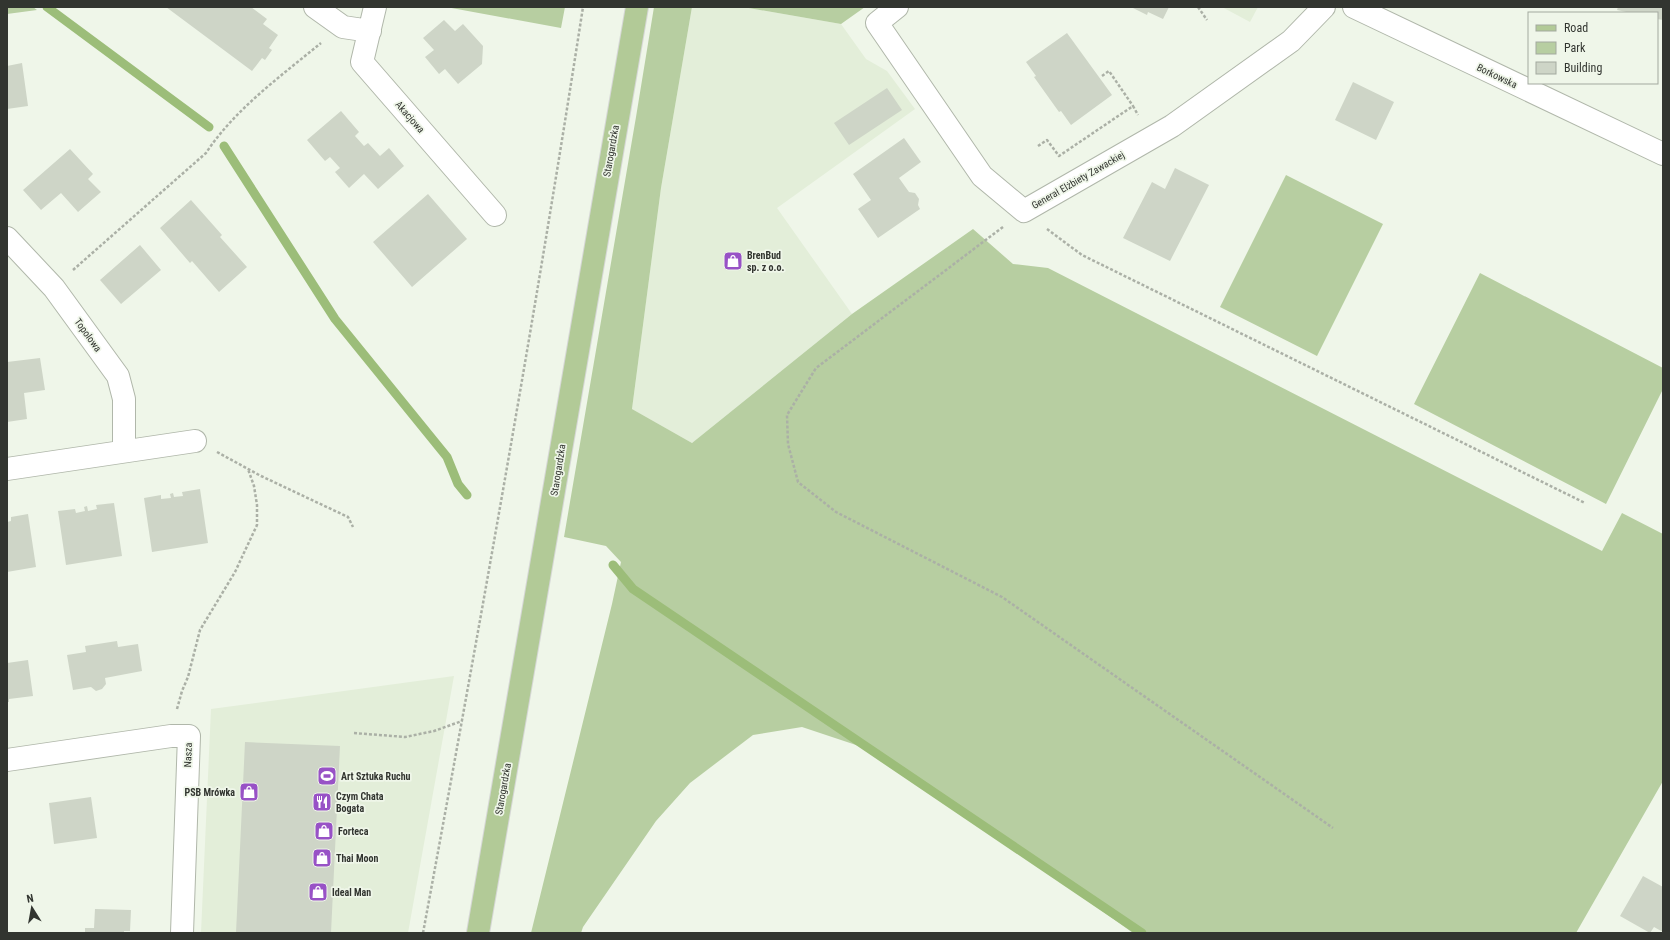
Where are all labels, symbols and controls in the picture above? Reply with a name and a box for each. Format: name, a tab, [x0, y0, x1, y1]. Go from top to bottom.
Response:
legend	[1528, 12, 1658, 84]
text: Road	[1564, 21, 1588, 35]
text: Park	[1564, 41, 1586, 55]
text: Building	[1564, 61, 1602, 75]
street label: Borkowska	[1475, 62, 1519, 91]
street label: Akacjowa	[393, 99, 427, 135]
street label: Starogardzka	[601, 124, 621, 178]
street label: Generał Elżbiety Zawackiej	[1030, 149, 1126, 211]
shop icon: BrenBud sp. z o.o.	[722, 250, 744, 272]
place label: BrenBud sp. z o.o.	[747, 250, 784, 273]
street label: Topolowa	[72, 316, 104, 354]
street label: Starogardzka	[548, 443, 568, 497]
street label: Nasza	[182, 742, 194, 768]
street label: Starogardzka	[493, 762, 513, 816]
sports icon: Art Sztuka Ruchu	[316, 765, 338, 787]
place label: Art Sztuka Ruchu	[341, 771, 411, 782]
shop icon: PSB Mrówka	[238, 781, 260, 803]
place label: PSB Mrówka	[184, 787, 235, 798]
restaurant icon: Czym Chata Bogata	[311, 791, 333, 813]
place label: Czym Chata Bogata	[336, 791, 384, 814]
shop icon: Forteca	[313, 820, 335, 842]
place label: Forteca	[338, 826, 369, 837]
shop icon: Thai Moon	[311, 847, 333, 869]
place label: Thai Moon	[336, 853, 378, 864]
shop icon: Ideal Man	[307, 881, 329, 903]
place label: Ideal Man	[332, 887, 371, 898]
north arrow	[12, 888, 52, 928]
text: N	[26, 892, 35, 906]

